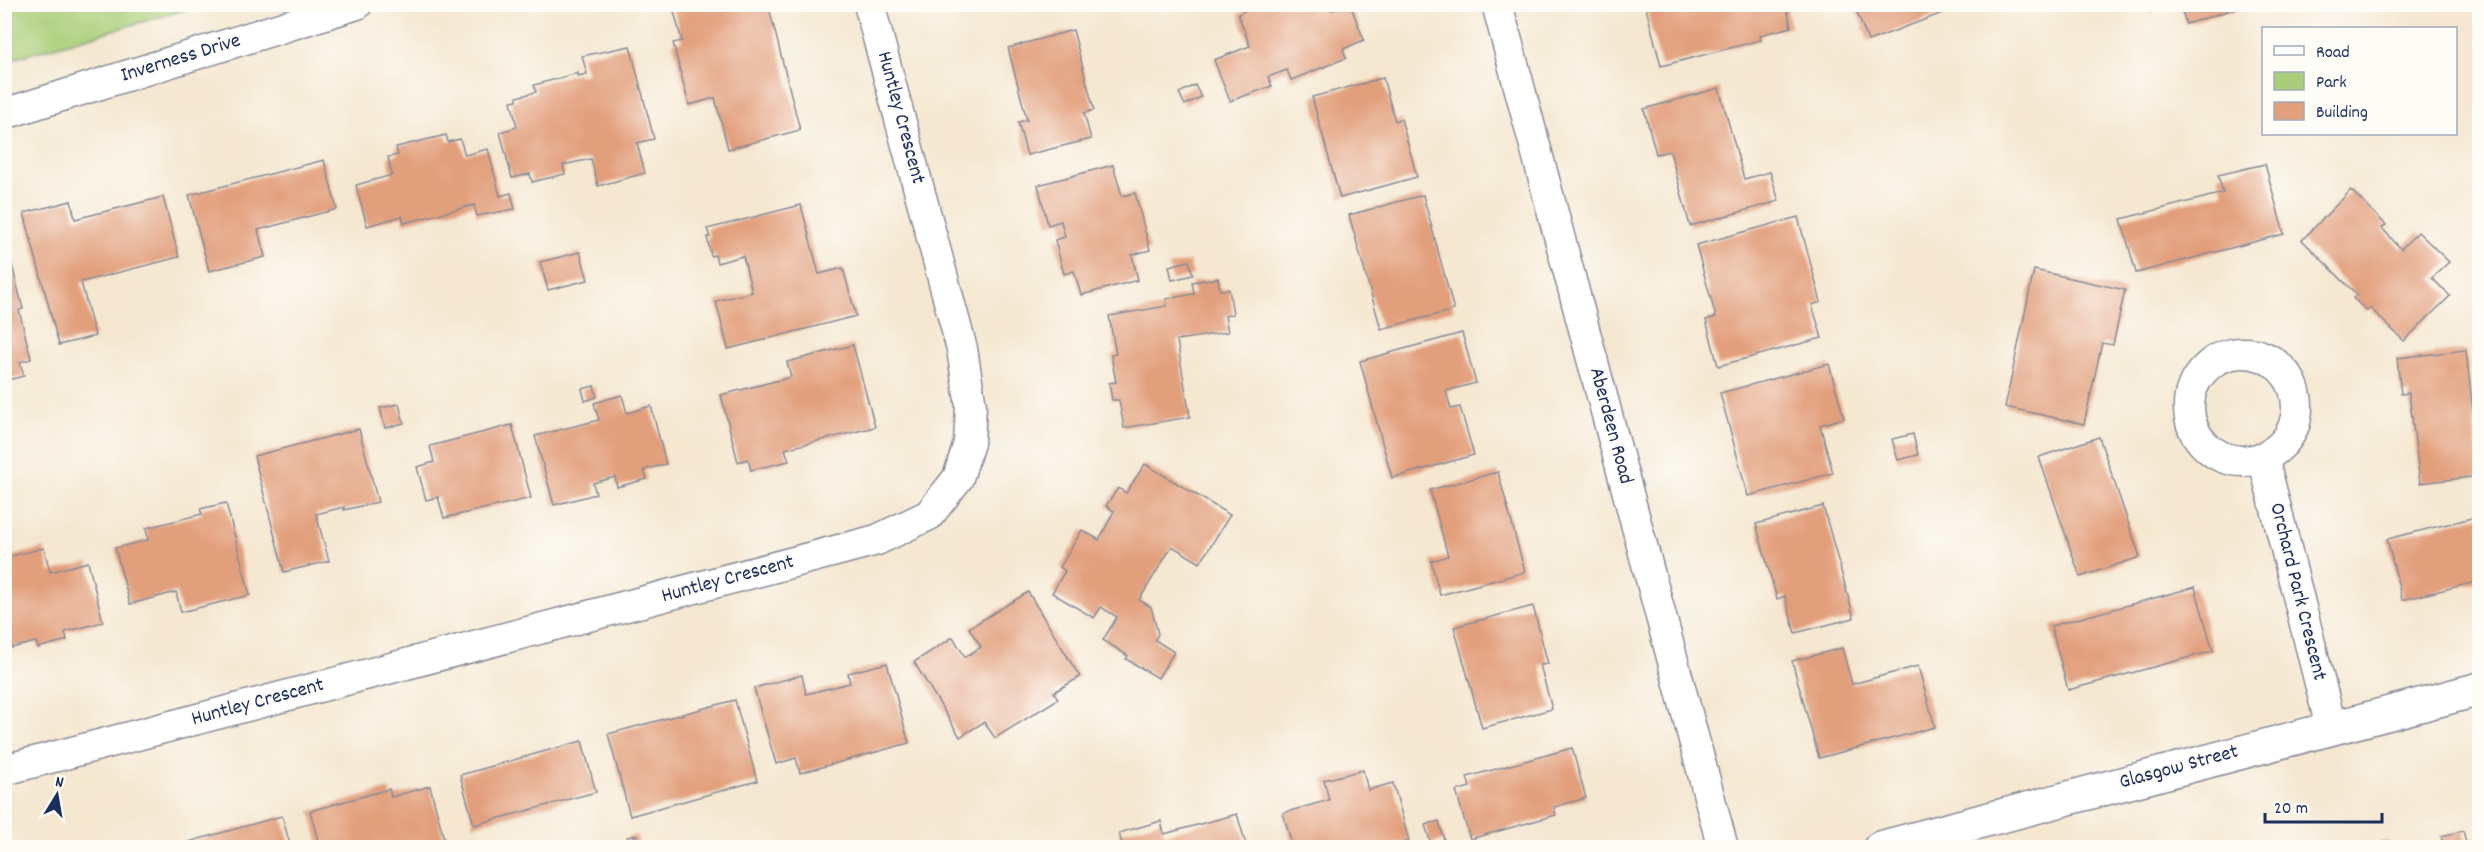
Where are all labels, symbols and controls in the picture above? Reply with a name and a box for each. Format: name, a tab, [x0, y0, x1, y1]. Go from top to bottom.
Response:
street label: Inverness Drive	[117, 27, 245, 91]
legend	[2262, 27, 2457, 135]
text: Road	[2316, 41, 2350, 66]
street label: Huntley Crescent	[868, 48, 932, 188]
text: Park	[2316, 71, 2347, 96]
text: Building	[2316, 101, 2368, 126]
street label: Aberdeen Road	[1580, 364, 1640, 488]
street label: Orchard Park Crescent	[2260, 500, 2334, 684]
street label: Huntley Crescent	[658, 548, 798, 612]
street label: Huntley Crescent	[188, 671, 328, 735]
street label: Glasgow Street	[2116, 738, 2242, 798]
north arrow	[27, 765, 87, 825]
text: N	[53, 771, 66, 795]
scale bar	[2265, 786, 2382, 824]
text: 20 m	[2274, 797, 2308, 822]

